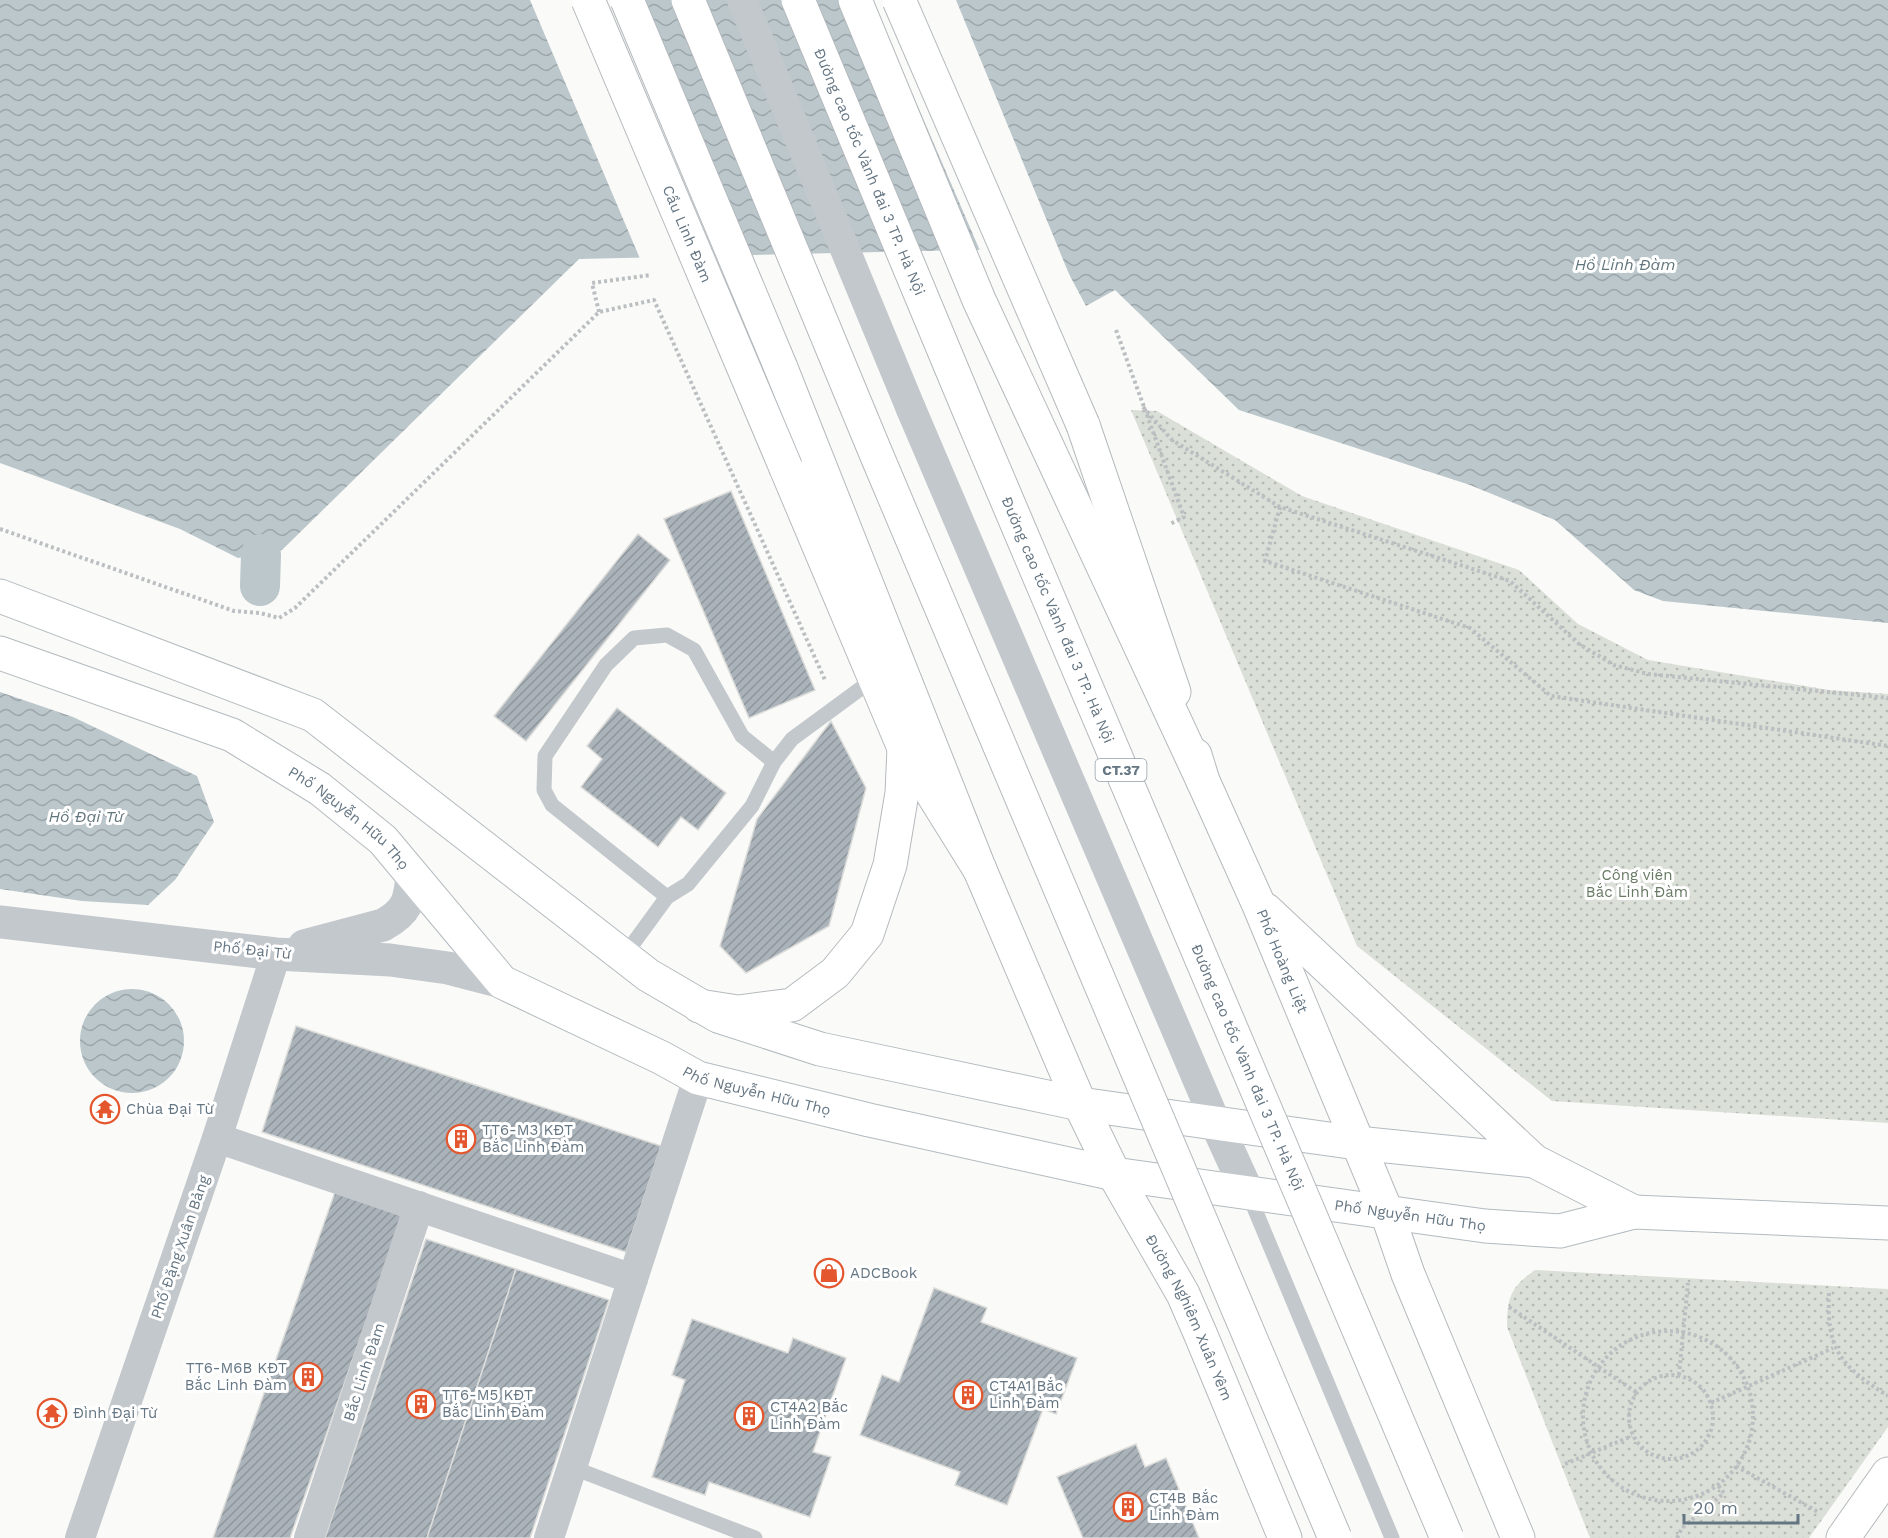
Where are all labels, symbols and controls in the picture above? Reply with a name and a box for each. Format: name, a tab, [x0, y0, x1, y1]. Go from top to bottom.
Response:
street label: Đường cao tốc Vành đai 3 TP. Hà Nội	[810, 45, 929, 298]
street label: Cầu Linh Đàm	[658, 183, 715, 285]
water label: Hồ Linh Đàm	[1575, 255, 1675, 274]
street label: Đường cao tốc Vành đai 3 TP. Hà Nội	[997, 494, 1118, 746]
road number: CT.37	[1096, 759, 1146, 781]
street label: Phố Nguyễn Hữu Thọ	[285, 763, 413, 873]
water label: Hồ Đại Từ	[49, 807, 125, 826]
park label: Công viên Bắc Linh Đàm	[1586, 866, 1688, 901]
street label: Phố Hoàng Liệt	[1253, 906, 1312, 1017]
street label: Phố Đại Từ	[212, 937, 293, 963]
street label: Đường cao tốc Vành đai 3 TP. Hà Nội	[1187, 941, 1308, 1193]
street label: Phố Nguyễn Hữu Thọ	[679, 1062, 833, 1119]
temple icon: Chùa Đại Từ	[89, 1093, 121, 1125]
place label: Chùa Đại Từ	[126, 1100, 214, 1118]
place label: TT6-M3 KĐT Bắc Linh Đàm	[482, 1121, 584, 1156]
building icon: TT6-M3 KĐT Bắc Linh Đàm	[445, 1123, 477, 1155]
street label: Phố Đặng Xuân Bảng	[147, 1173, 213, 1321]
street label: Phố Nguyễn Hữu Thọ	[1333, 1196, 1487, 1235]
street label: Đường Nghiêm Xuân Yêm	[1142, 1231, 1236, 1403]
shop icon: ADCBook	[813, 1257, 845, 1289]
place label: ADCBook	[850, 1264, 918, 1282]
street label: Bắc Linh Đàm	[340, 1321, 388, 1423]
place label: TT6-M6B KĐT Bắc Linh Đàm	[185, 1359, 287, 1394]
building icon: TT6-M6B KĐT Bắc Linh Đàm	[292, 1361, 324, 1393]
place label: CT4A1 Bắc Linh Đàm	[989, 1377, 1063, 1412]
building icon: CT4A1 Bắc Linh Đàm	[952, 1379, 984, 1411]
place label: TT6-M5 KĐT Bắc Linh Đàm	[442, 1386, 544, 1421]
building icon: TT6-M5 KĐT Bắc Linh Đàm	[405, 1388, 437, 1420]
temple icon: Đình Đại Từ	[36, 1397, 68, 1429]
place label: CT4A2 Bắc Linh Đàm	[770, 1398, 848, 1433]
building icon: CT4A2 Bắc Linh Đàm	[733, 1400, 765, 1432]
place label: Đình Đại Từ	[73, 1404, 158, 1422]
scale bar	[1684, 1487, 1798, 1525]
place label: CT4B Bắc Linh Đàm	[1149, 1489, 1220, 1524]
building icon: CT4B Bắc Linh Đàm	[1112, 1491, 1144, 1523]
text: 20 m	[1693, 1497, 1738, 1518]

